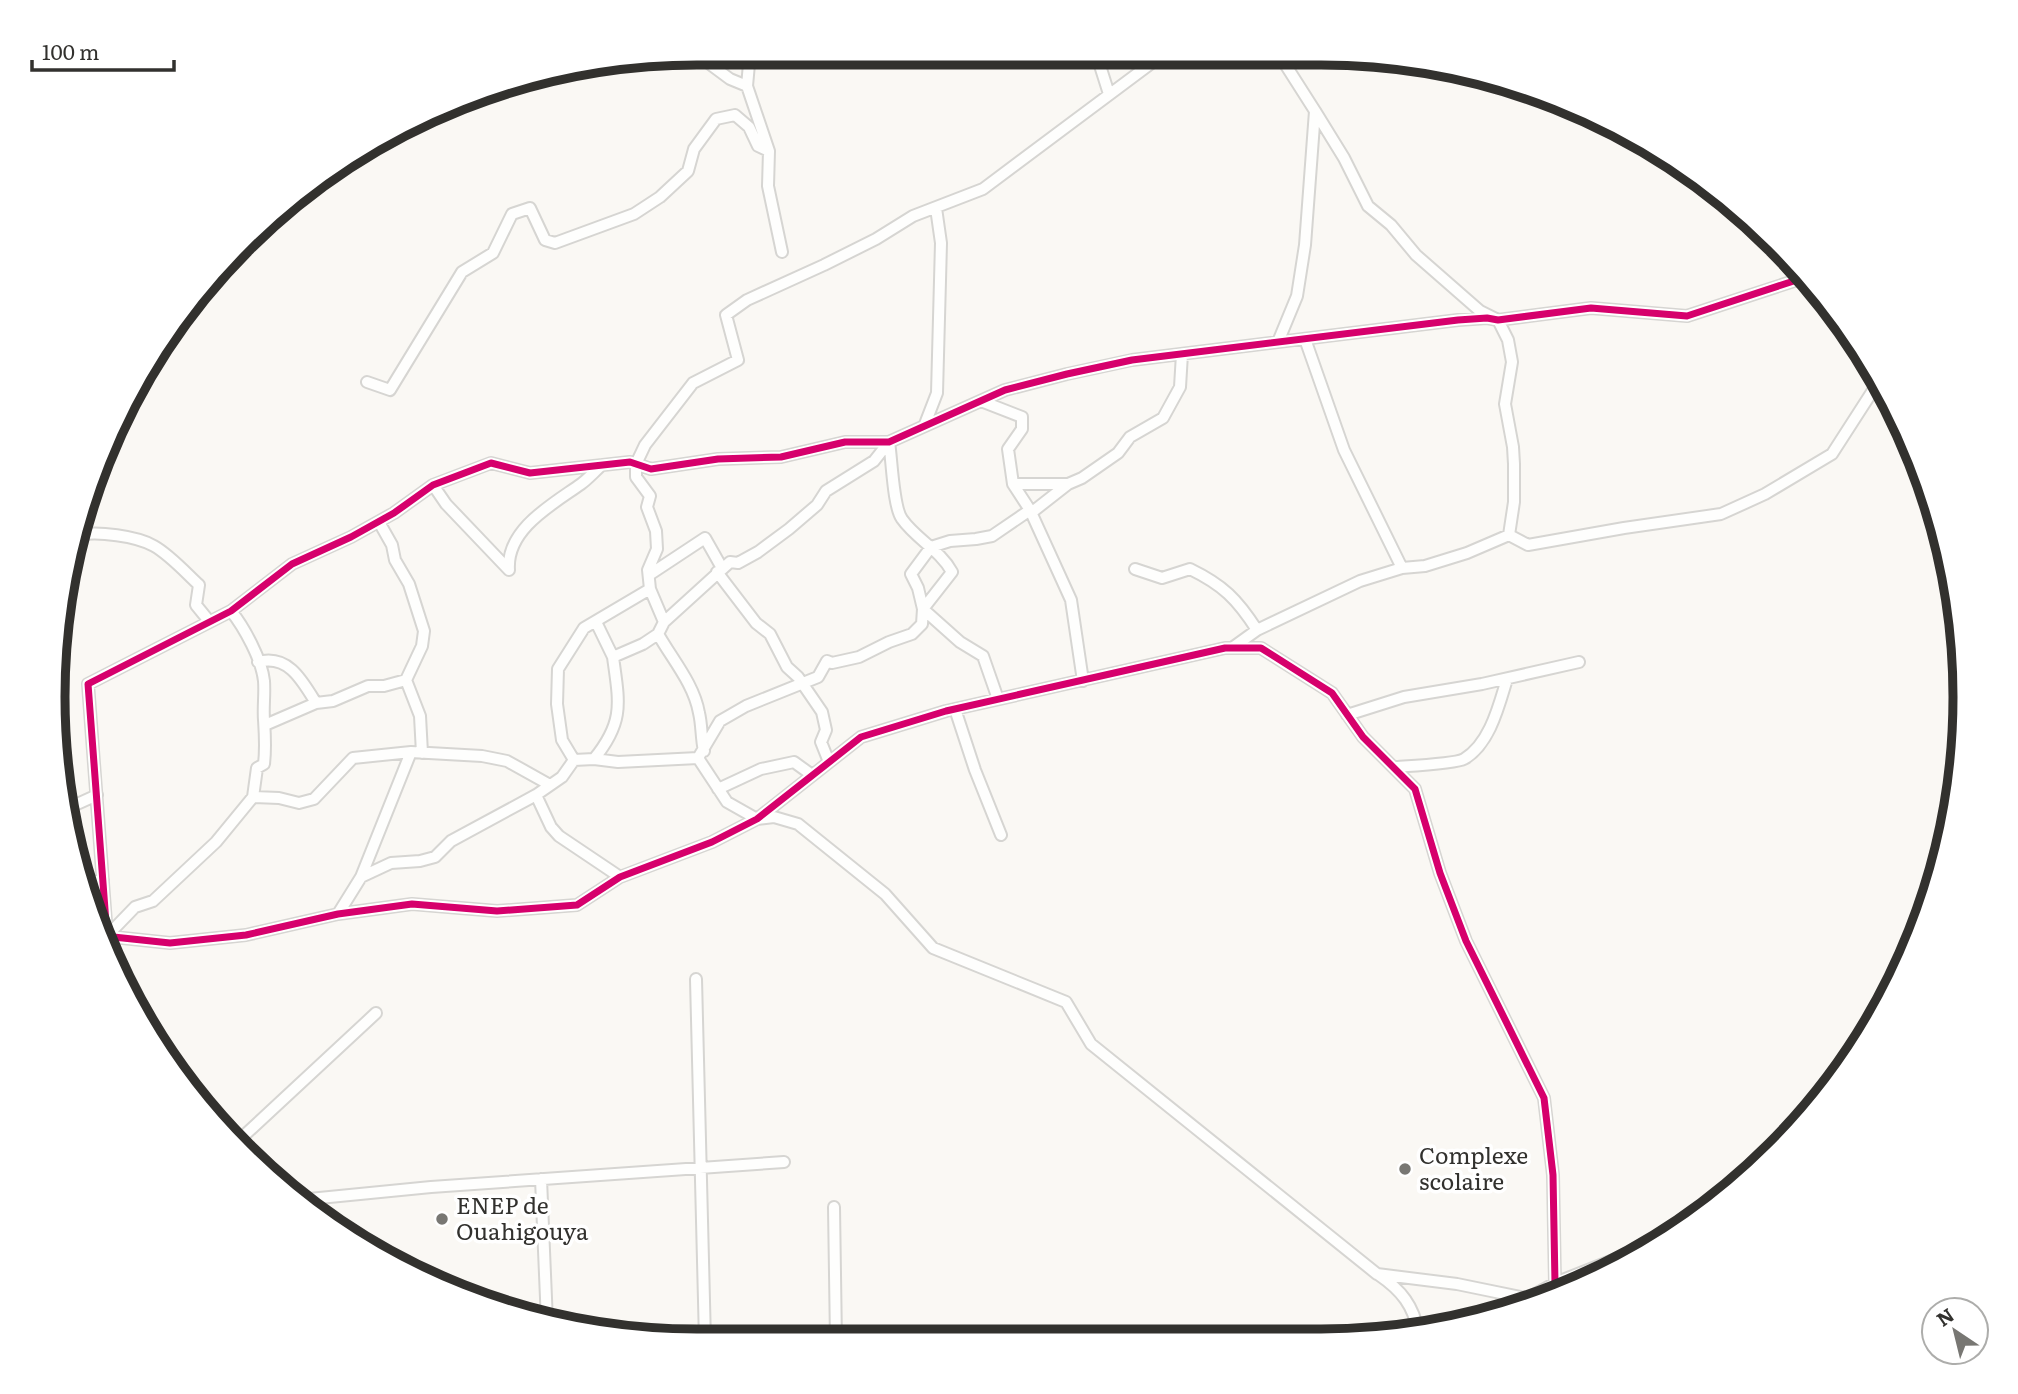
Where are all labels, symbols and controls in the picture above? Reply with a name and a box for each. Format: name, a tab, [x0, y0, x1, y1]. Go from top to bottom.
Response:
scale bar	[32, 28, 173, 72]
text: 100 m	[42, 35, 99, 66]
place label: Complexe scolaire	[1419, 1137, 1528, 1197]
marker: Complexe scolaire	[1397, 1161, 1413, 1177]
place label: ENEP de Ouahigouya	[456, 1187, 589, 1247]
marker: ENEP de Ouahigouya	[434, 1211, 450, 1227]
north arrow	[1920, 1296, 1990, 1366]
text: N	[1930, 1300, 1959, 1332]

